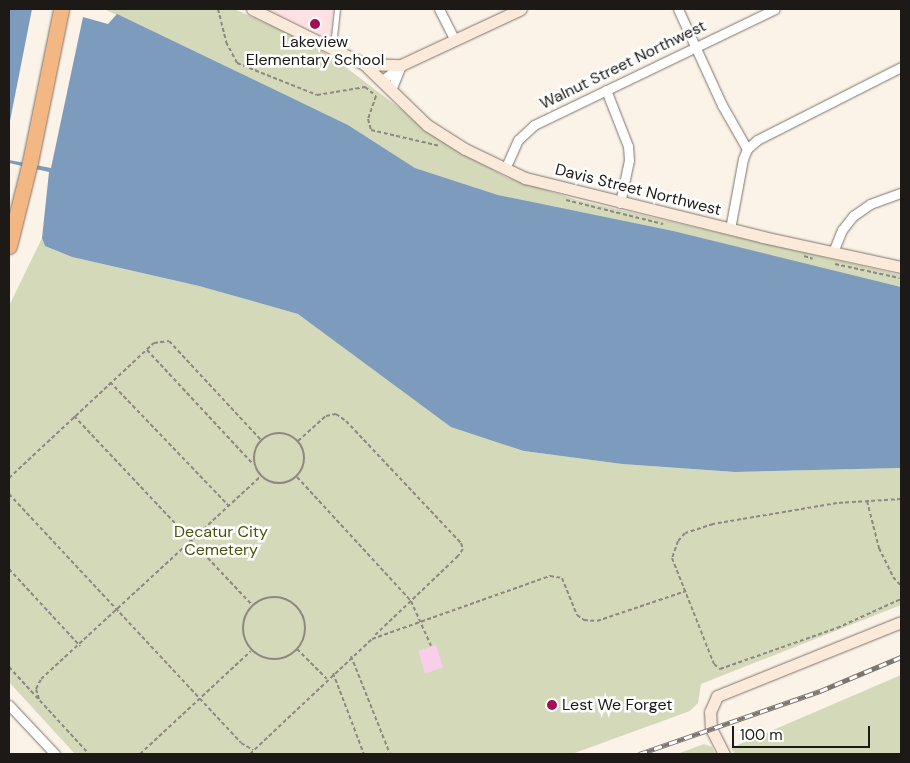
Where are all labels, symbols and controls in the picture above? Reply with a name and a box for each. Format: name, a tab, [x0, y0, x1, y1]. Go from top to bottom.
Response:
street label: Walnut Street Northwest	[537, 16, 709, 114]
marker: Lakeview Elementary School	[309, 18, 321, 30]
place label: Lakeview Elementary School	[246, 32, 384, 70]
street label: Davis Street Northwest	[553, 160, 723, 220]
park label: Decatur City Cemetery	[174, 522, 268, 560]
place label: Lest We Forget	[562, 695, 673, 715]
marker: Lest We Forget	[546, 699, 558, 711]
scale bar	[735, 716, 872, 748]
text: 100 m	[740, 725, 783, 745]

